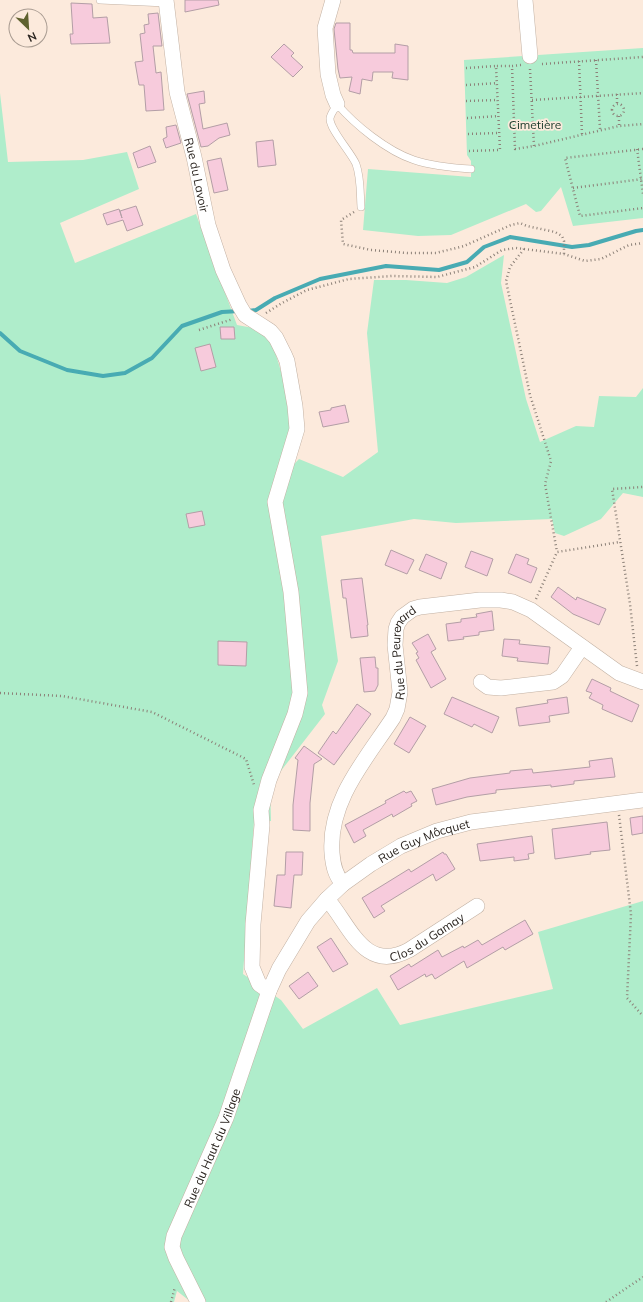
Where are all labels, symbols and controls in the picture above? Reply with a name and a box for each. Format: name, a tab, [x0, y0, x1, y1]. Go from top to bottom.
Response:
north arrow	[8, 8, 48, 48]
text: N	[26, 29, 39, 45]
park label: Cimetière	[509, 117, 561, 132]
street label: Rue du Lavoir	[182, 136, 213, 214]
street label: Rue du Peurenard	[387, 602, 419, 701]
street label: Rue Guy Môcquet	[375, 815, 471, 866]
street label: Clos du Gamay	[388, 909, 467, 964]
street label: Rue du Haut du Village	[180, 1086, 243, 1210]

